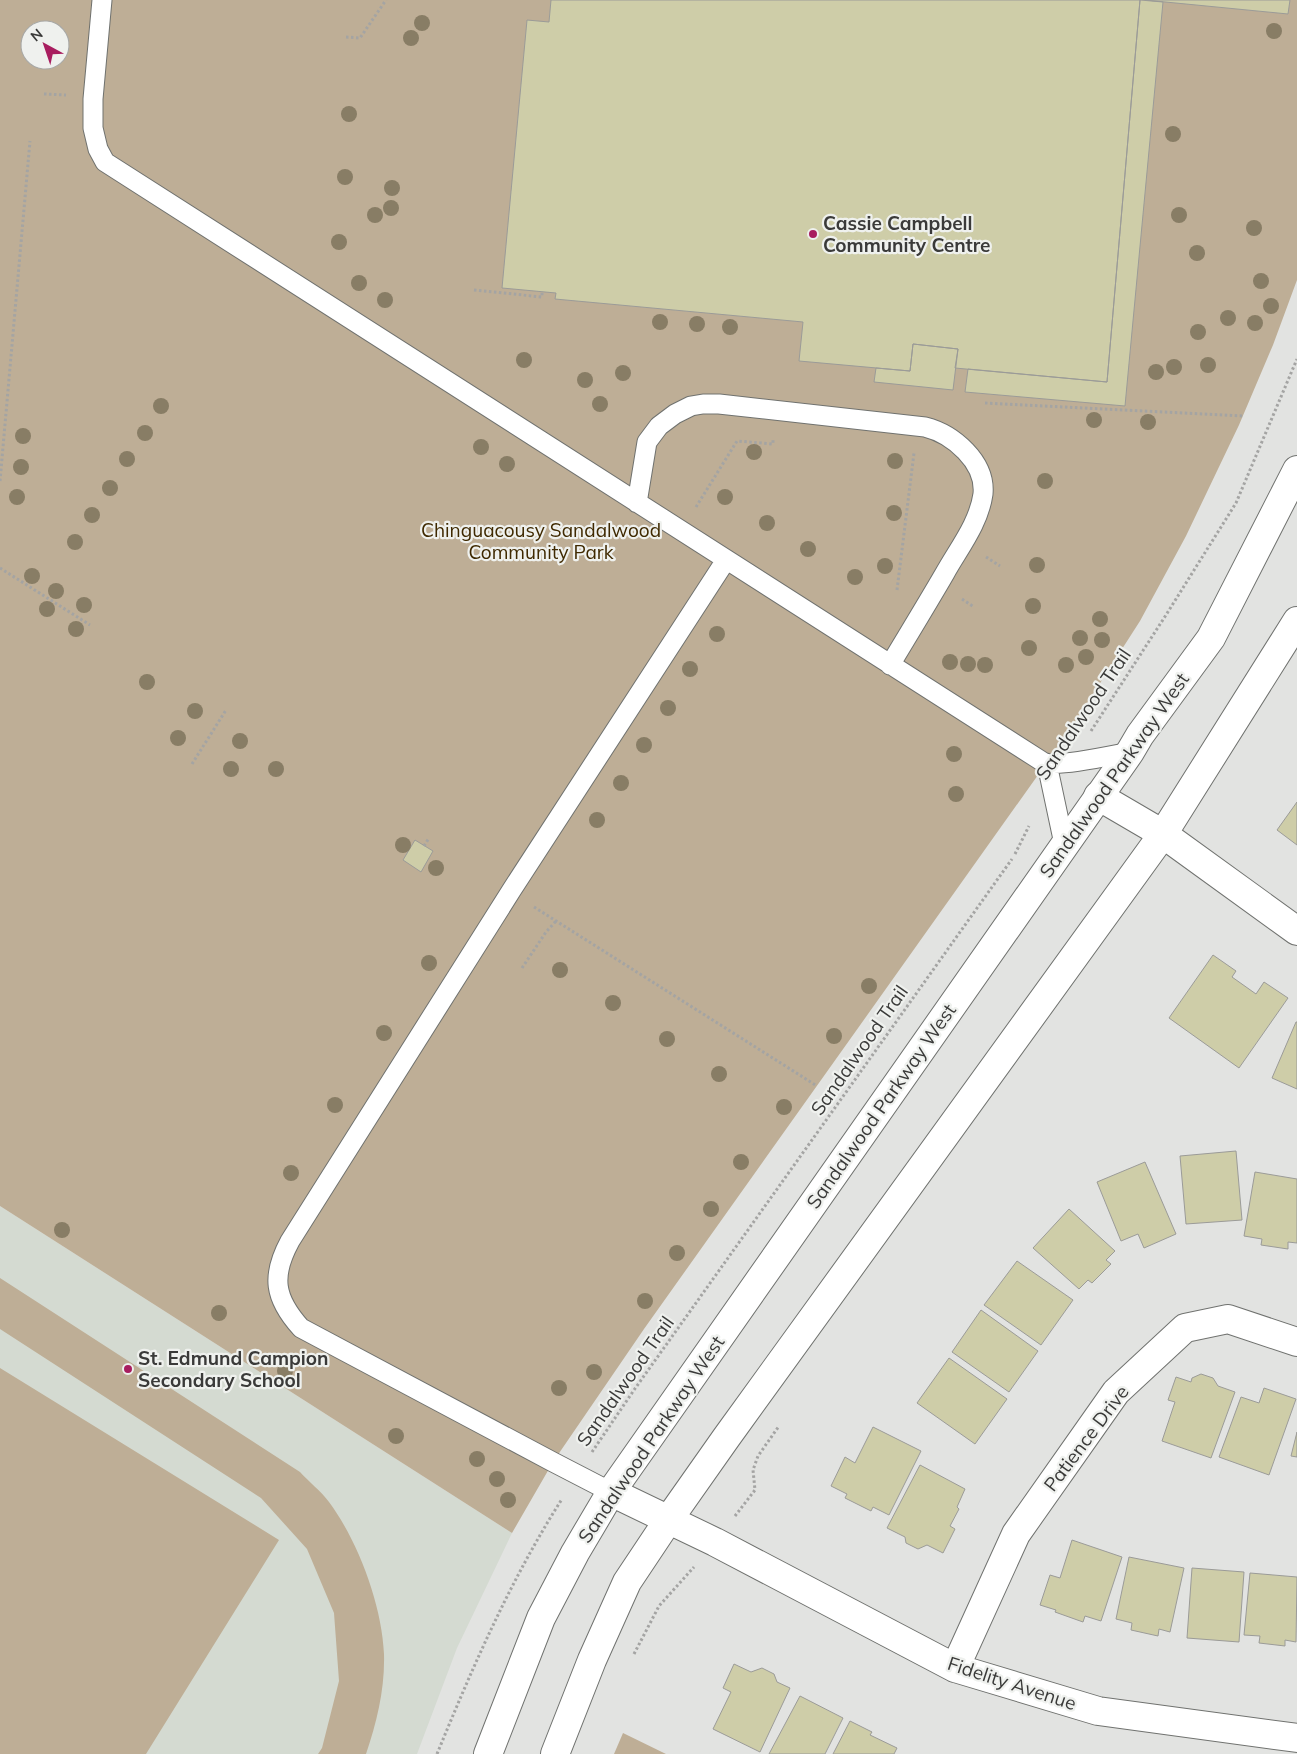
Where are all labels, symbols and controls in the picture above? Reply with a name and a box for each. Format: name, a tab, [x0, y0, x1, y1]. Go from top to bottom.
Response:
north arrow	[20, 20, 70, 70]
text: N	[27, 25, 46, 45]
place label: Cassie Campbell Community Centre	[823, 211, 991, 257]
marker: Cassie Campbell Community Centre	[807, 228, 819, 240]
park label: Chinguacousy Sandalwood Community Park	[421, 518, 661, 564]
street label: Sandalwood Trail	[1030, 644, 1136, 784]
street label: Sandalwood Parkway West	[1034, 668, 1194, 882]
street label: Sandalwood Trail	[805, 980, 913, 1120]
street label: Sandalwood Parkway West	[801, 999, 961, 1213]
street label: Sandalwood Trail	[571, 1311, 679, 1451]
street label: Sandalwood Parkway West	[573, 1331, 730, 1547]
place label: St. Edmund Campion Secondary School	[138, 1346, 328, 1392]
marker: St. Edmund Campion Secondary School	[122, 1363, 134, 1375]
street label: Patience Drive	[1038, 1380, 1134, 1496]
street label: Fidelity Avenue	[945, 1651, 1079, 1715]

